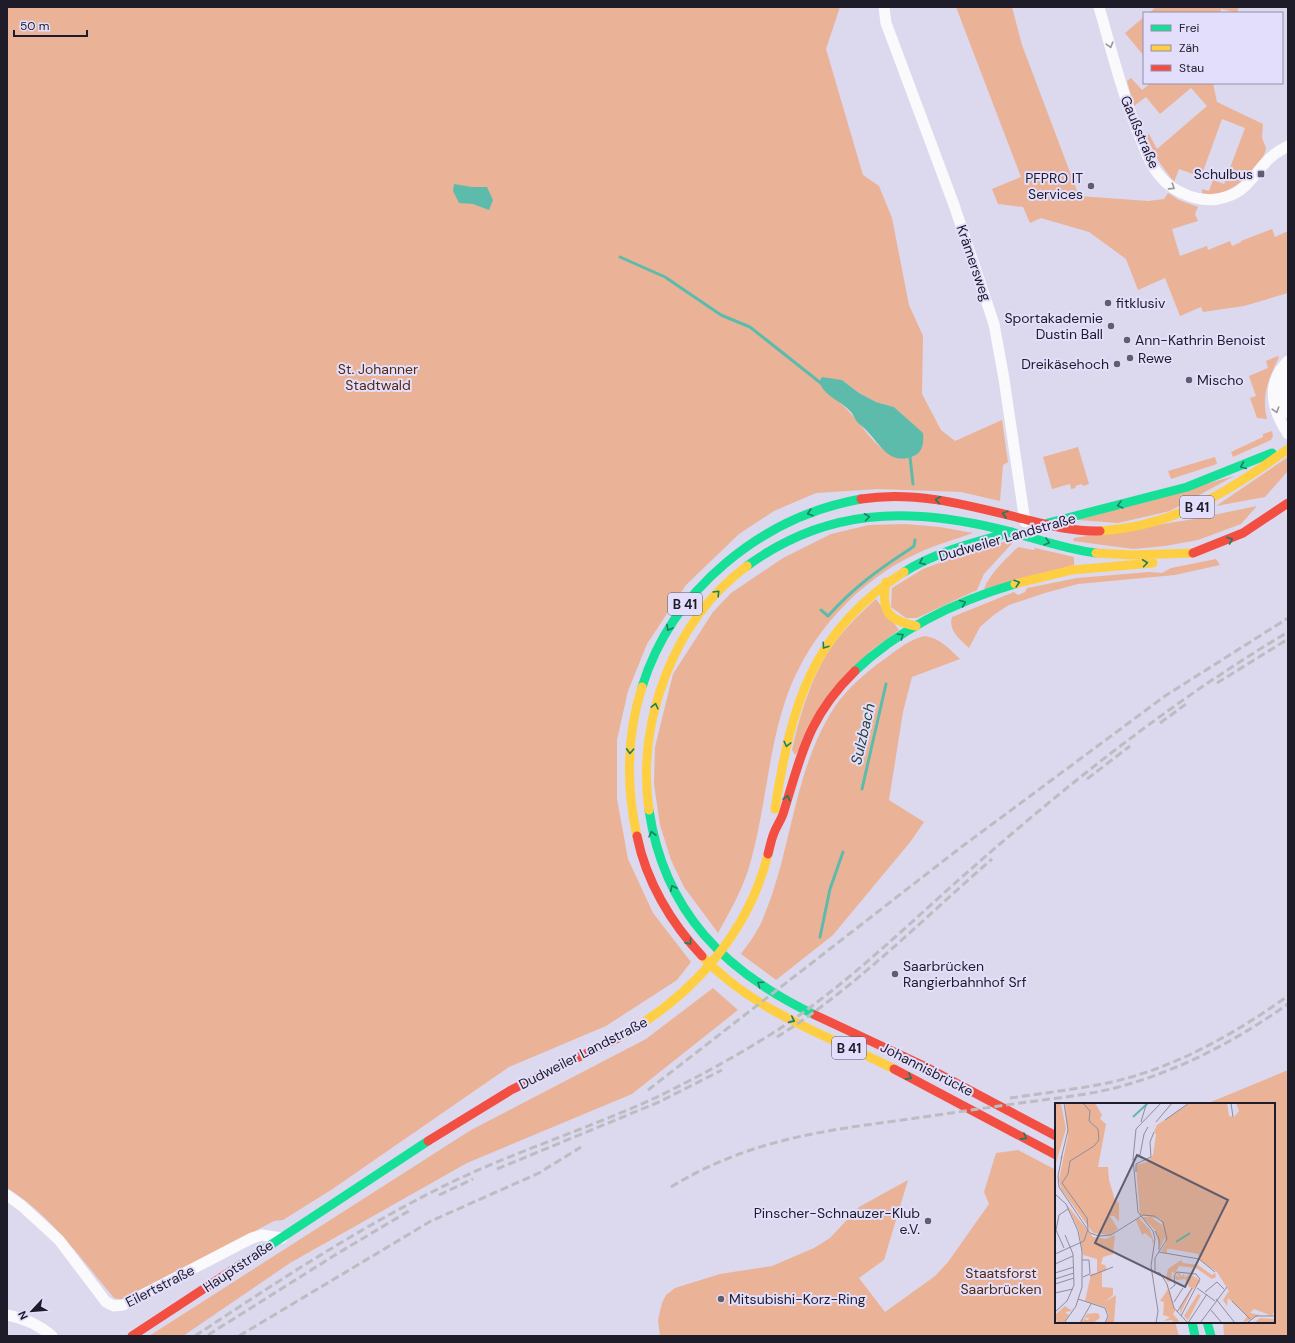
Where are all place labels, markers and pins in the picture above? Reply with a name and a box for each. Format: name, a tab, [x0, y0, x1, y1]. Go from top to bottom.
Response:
place label: Schulbus	[1194, 165, 1253, 183]
place label: PFPRO IT Services	[1025, 169, 1083, 203]
marker: Schulbus	[1256, 169, 1266, 179]
marker: PFPRO IT Services	[1086, 181, 1096, 191]
place label: fitklusiv	[1116, 294, 1166, 312]
marker: fitklusiv	[1103, 298, 1113, 308]
place label: Sportakademie Dustin Ball	[1004, 309, 1103, 343]
marker: Sportakademie Dustin Ball	[1106, 321, 1116, 331]
place label: Ann-Kathrin Benoist	[1135, 331, 1265, 349]
marker: Ann-Kathrin Benoist	[1122, 335, 1132, 345]
place label: Rewe	[1138, 349, 1172, 367]
marker: Rewe	[1125, 353, 1135, 363]
place label: Dreikäsehoch	[1021, 355, 1109, 373]
marker: Dreikäsehoch	[1112, 359, 1122, 369]
place label: Mischo	[1197, 371, 1244, 389]
marker: Mischo	[1184, 375, 1194, 385]
place label: Saarbrücken Rangierbahnhof Srf	[903, 957, 1027, 991]
marker: Saarbrücken Rangierbahnhof Srf	[890, 969, 900, 979]
place label: Pinscher-Schnauzer-Klub e.V.	[754, 1204, 920, 1238]
marker: Pinscher-Schnauzer-Klub e.V.	[923, 1216, 933, 1226]
place label: Mitsubishi-Korz-Ring	[729, 1290, 866, 1308]
marker: Mitsubishi-Korz-Ring	[716, 1294, 726, 1304]

